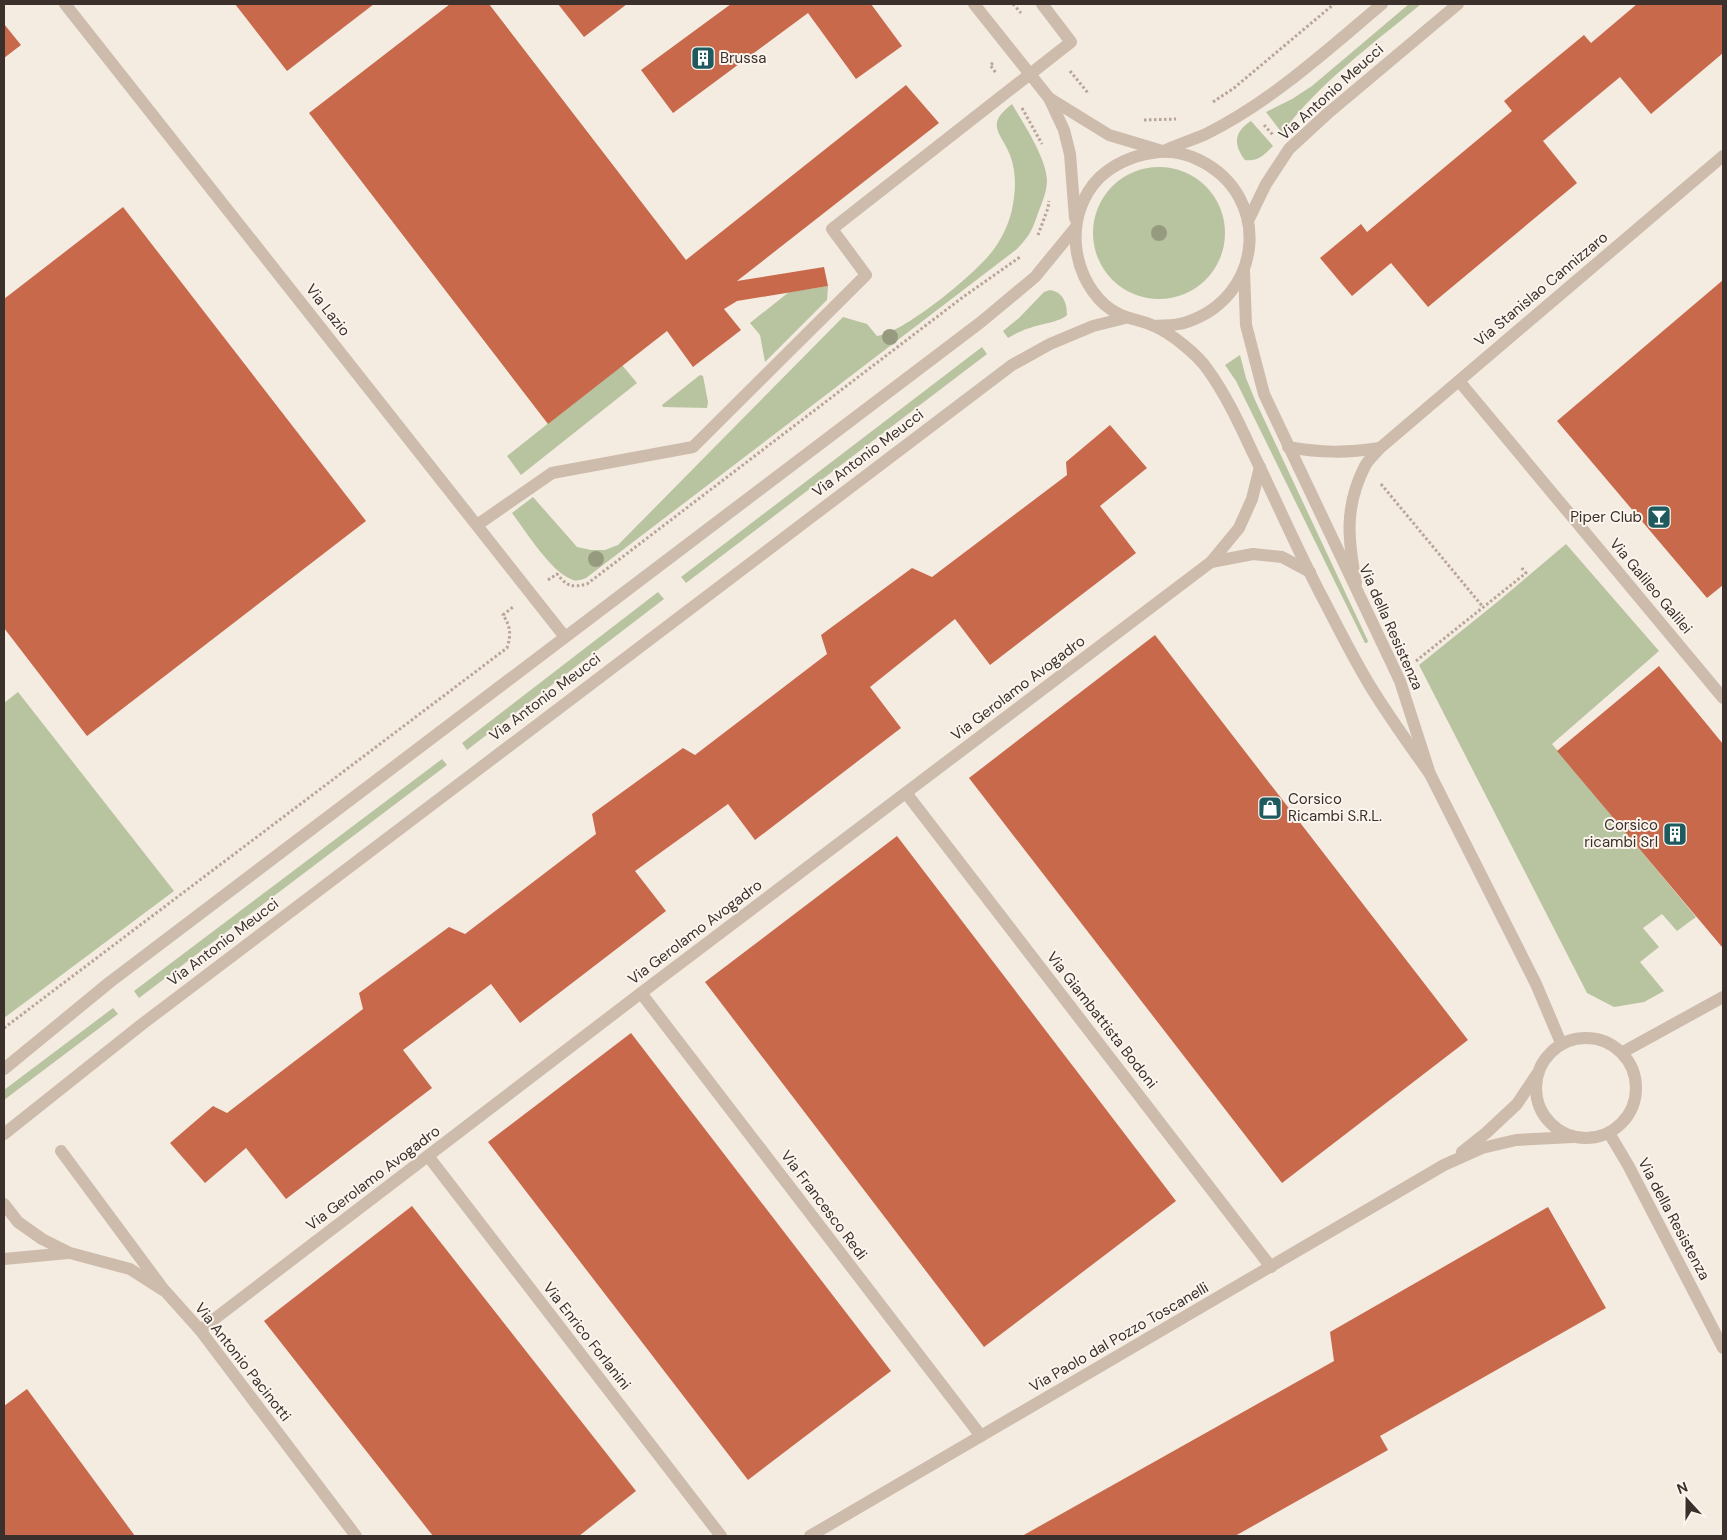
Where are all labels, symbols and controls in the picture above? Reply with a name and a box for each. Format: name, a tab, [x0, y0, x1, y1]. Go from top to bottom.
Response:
street label: Via Antonio Meucci	[1274, 40, 1388, 144]
building icon: Brussa	[690, 45, 716, 71]
place label: Brussa	[720, 48, 766, 68]
street label: Via Stanislao Cannizzaro	[1470, 227, 1612, 351]
street label: Via Lazio	[301, 280, 355, 340]
street label: Via Antonio Meucci	[808, 405, 928, 501]
bar icon: Piper Club	[1646, 504, 1672, 530]
place label: Piper Club	[1570, 507, 1642, 527]
street label: Via Galileo Galilei	[1605, 534, 1697, 638]
street label: Via della Resistenza	[1354, 561, 1428, 693]
street label: Via Gerolamo Avogadro	[947, 631, 1089, 745]
street label: Via Antonio Meucci	[485, 649, 605, 745]
place label: Corsico Ricambi S.R.L.	[1288, 789, 1382, 826]
shop icon: Corsico Ricambi S.R.L.	[1257, 795, 1283, 821]
place label: Corsico ricambi Srl	[1584, 815, 1658, 852]
building icon: Corsico ricambi Srl	[1662, 821, 1688, 847]
street label: Via Gerolamo Avogadro	[624, 875, 766, 989]
street label: Via Antonio Meucci	[163, 894, 283, 990]
street label: Via Giambattista Bodoni	[1042, 947, 1162, 1093]
street label: Via Gerolamo Avogadro	[302, 1121, 444, 1235]
street label: Via Francesco Redi	[776, 1146, 872, 1264]
street label: Via della Resistenza	[1633, 1154, 1715, 1284]
street label: Via Paolo dal Pozzo Toscanelli	[1026, 1277, 1212, 1397]
street label: Via Enrico Forlanini	[539, 1278, 635, 1394]
street label: Via Antonio Pacinotti	[190, 1299, 296, 1425]
north arrow	[1662, 1475, 1712, 1525]
text: N	[1674, 1478, 1690, 1498]

